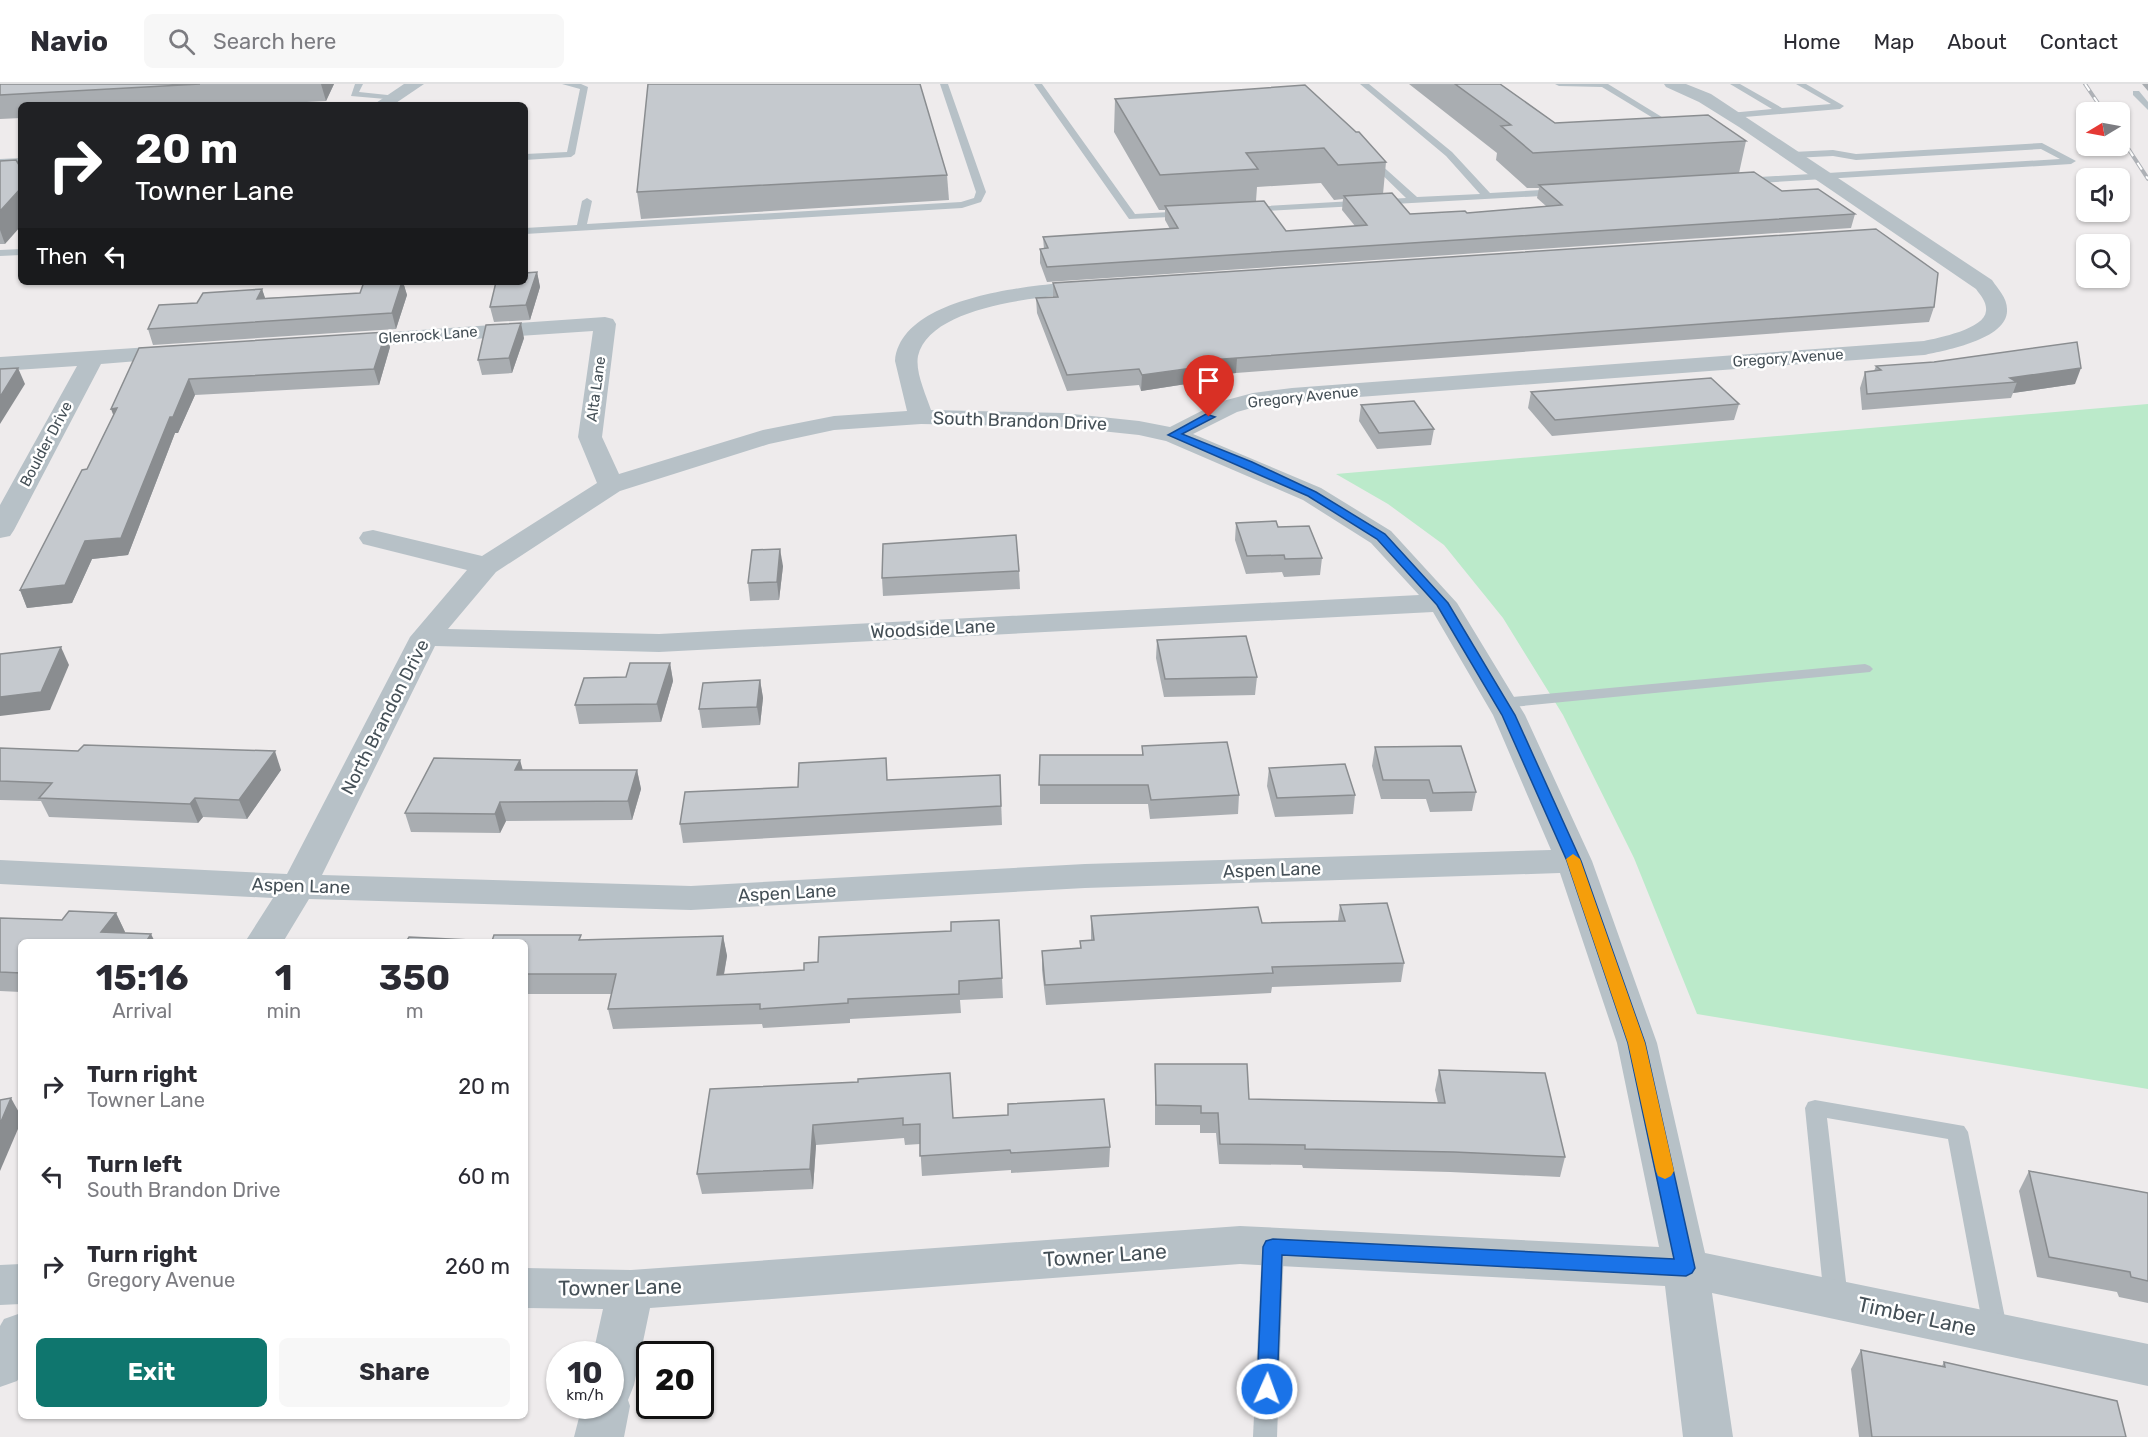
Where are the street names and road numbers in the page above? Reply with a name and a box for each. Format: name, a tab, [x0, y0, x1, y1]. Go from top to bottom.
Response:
street label: Glenrock Lane	[378, 323, 478, 347]
street label: Gregory Avenue	[1732, 345, 1844, 371]
street label: Alta Lane	[583, 355, 609, 423]
street label: Gregory Avenue	[1247, 382, 1359, 412]
street label: Boulder Drive	[16, 398, 76, 490]
street label: South Brandon Drive	[933, 407, 1107, 435]
street label: Woodside Lane	[870, 615, 996, 643]
street label: North Brandon Drive	[336, 636, 434, 798]
street label: Aspen Lane	[1222, 857, 1322, 883]
street label: Aspen Lane	[251, 873, 351, 899]
street label: Aspen Lane	[737, 879, 837, 907]
street label: Towner Lane	[1042, 1238, 1168, 1272]
street label: Towner Lane	[558, 1273, 682, 1301]
street label: Timber Lane	[1855, 1291, 1979, 1341]

